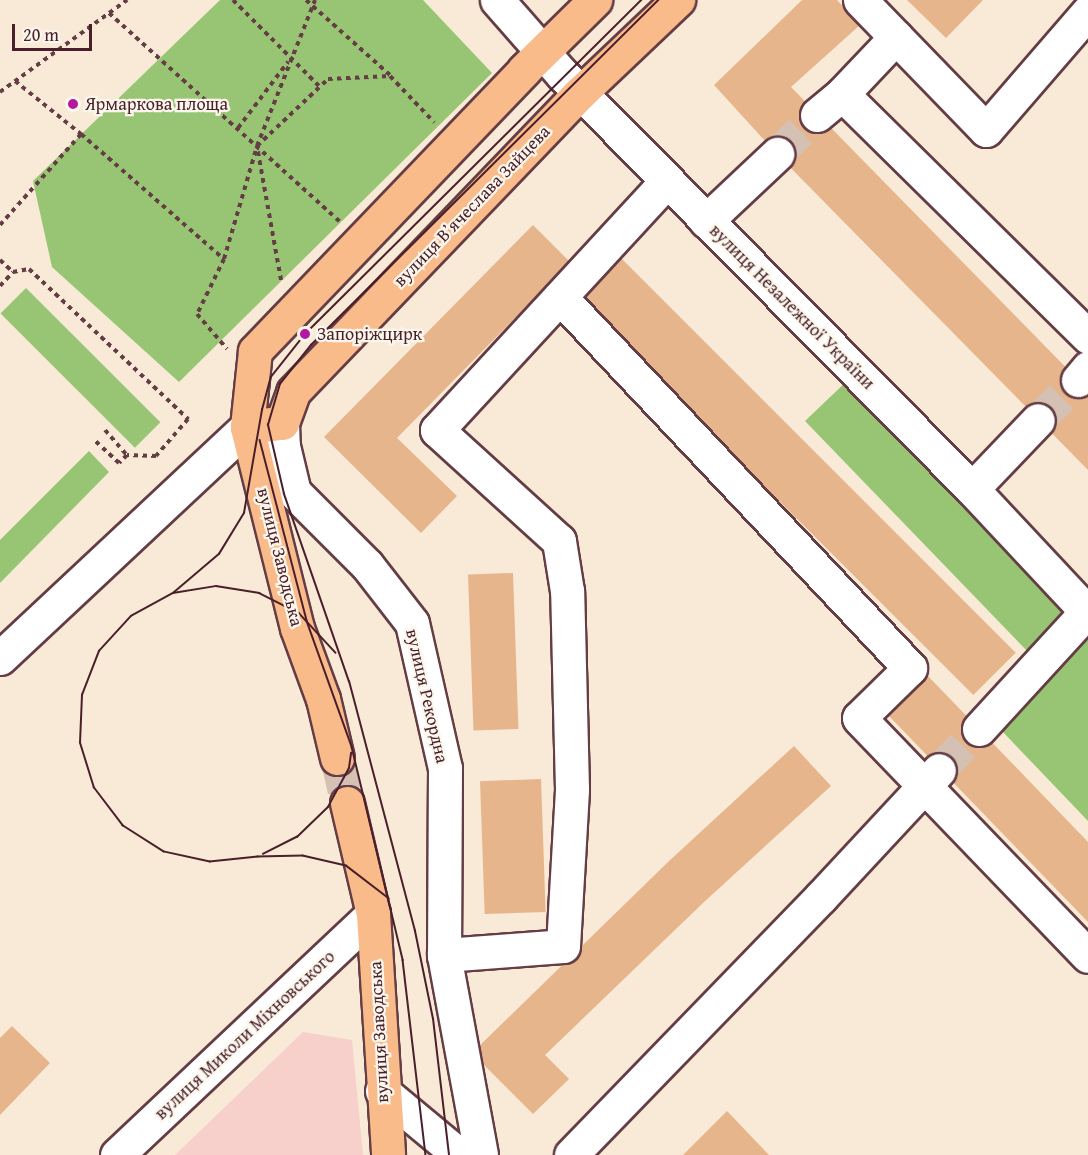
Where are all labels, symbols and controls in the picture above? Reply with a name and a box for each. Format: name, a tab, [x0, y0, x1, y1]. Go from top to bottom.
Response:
scale bar	[15, 12, 94, 50]
text: 20 m	[23, 21, 59, 48]
place label: Ярмаркова площа	[85, 93, 228, 115]
marker: Ярмаркова площа	[66, 97, 80, 111]
street label: вулиця Вʼячеслава Зайцева	[389, 121, 555, 291]
street label: вулиця Незалежної України	[705, 220, 879, 394]
place label: Запоріжцирк	[317, 323, 422, 345]
marker: Запоріжцирк	[298, 327, 312, 341]
street label: вулиця Заводська	[252, 486, 308, 628]
street label: вулиця Рекордна	[401, 627, 453, 765]
street label: вулиця Миколи Міхновського	[150, 946, 340, 1124]
street label: вулиця Заводська	[364, 961, 394, 1103]

